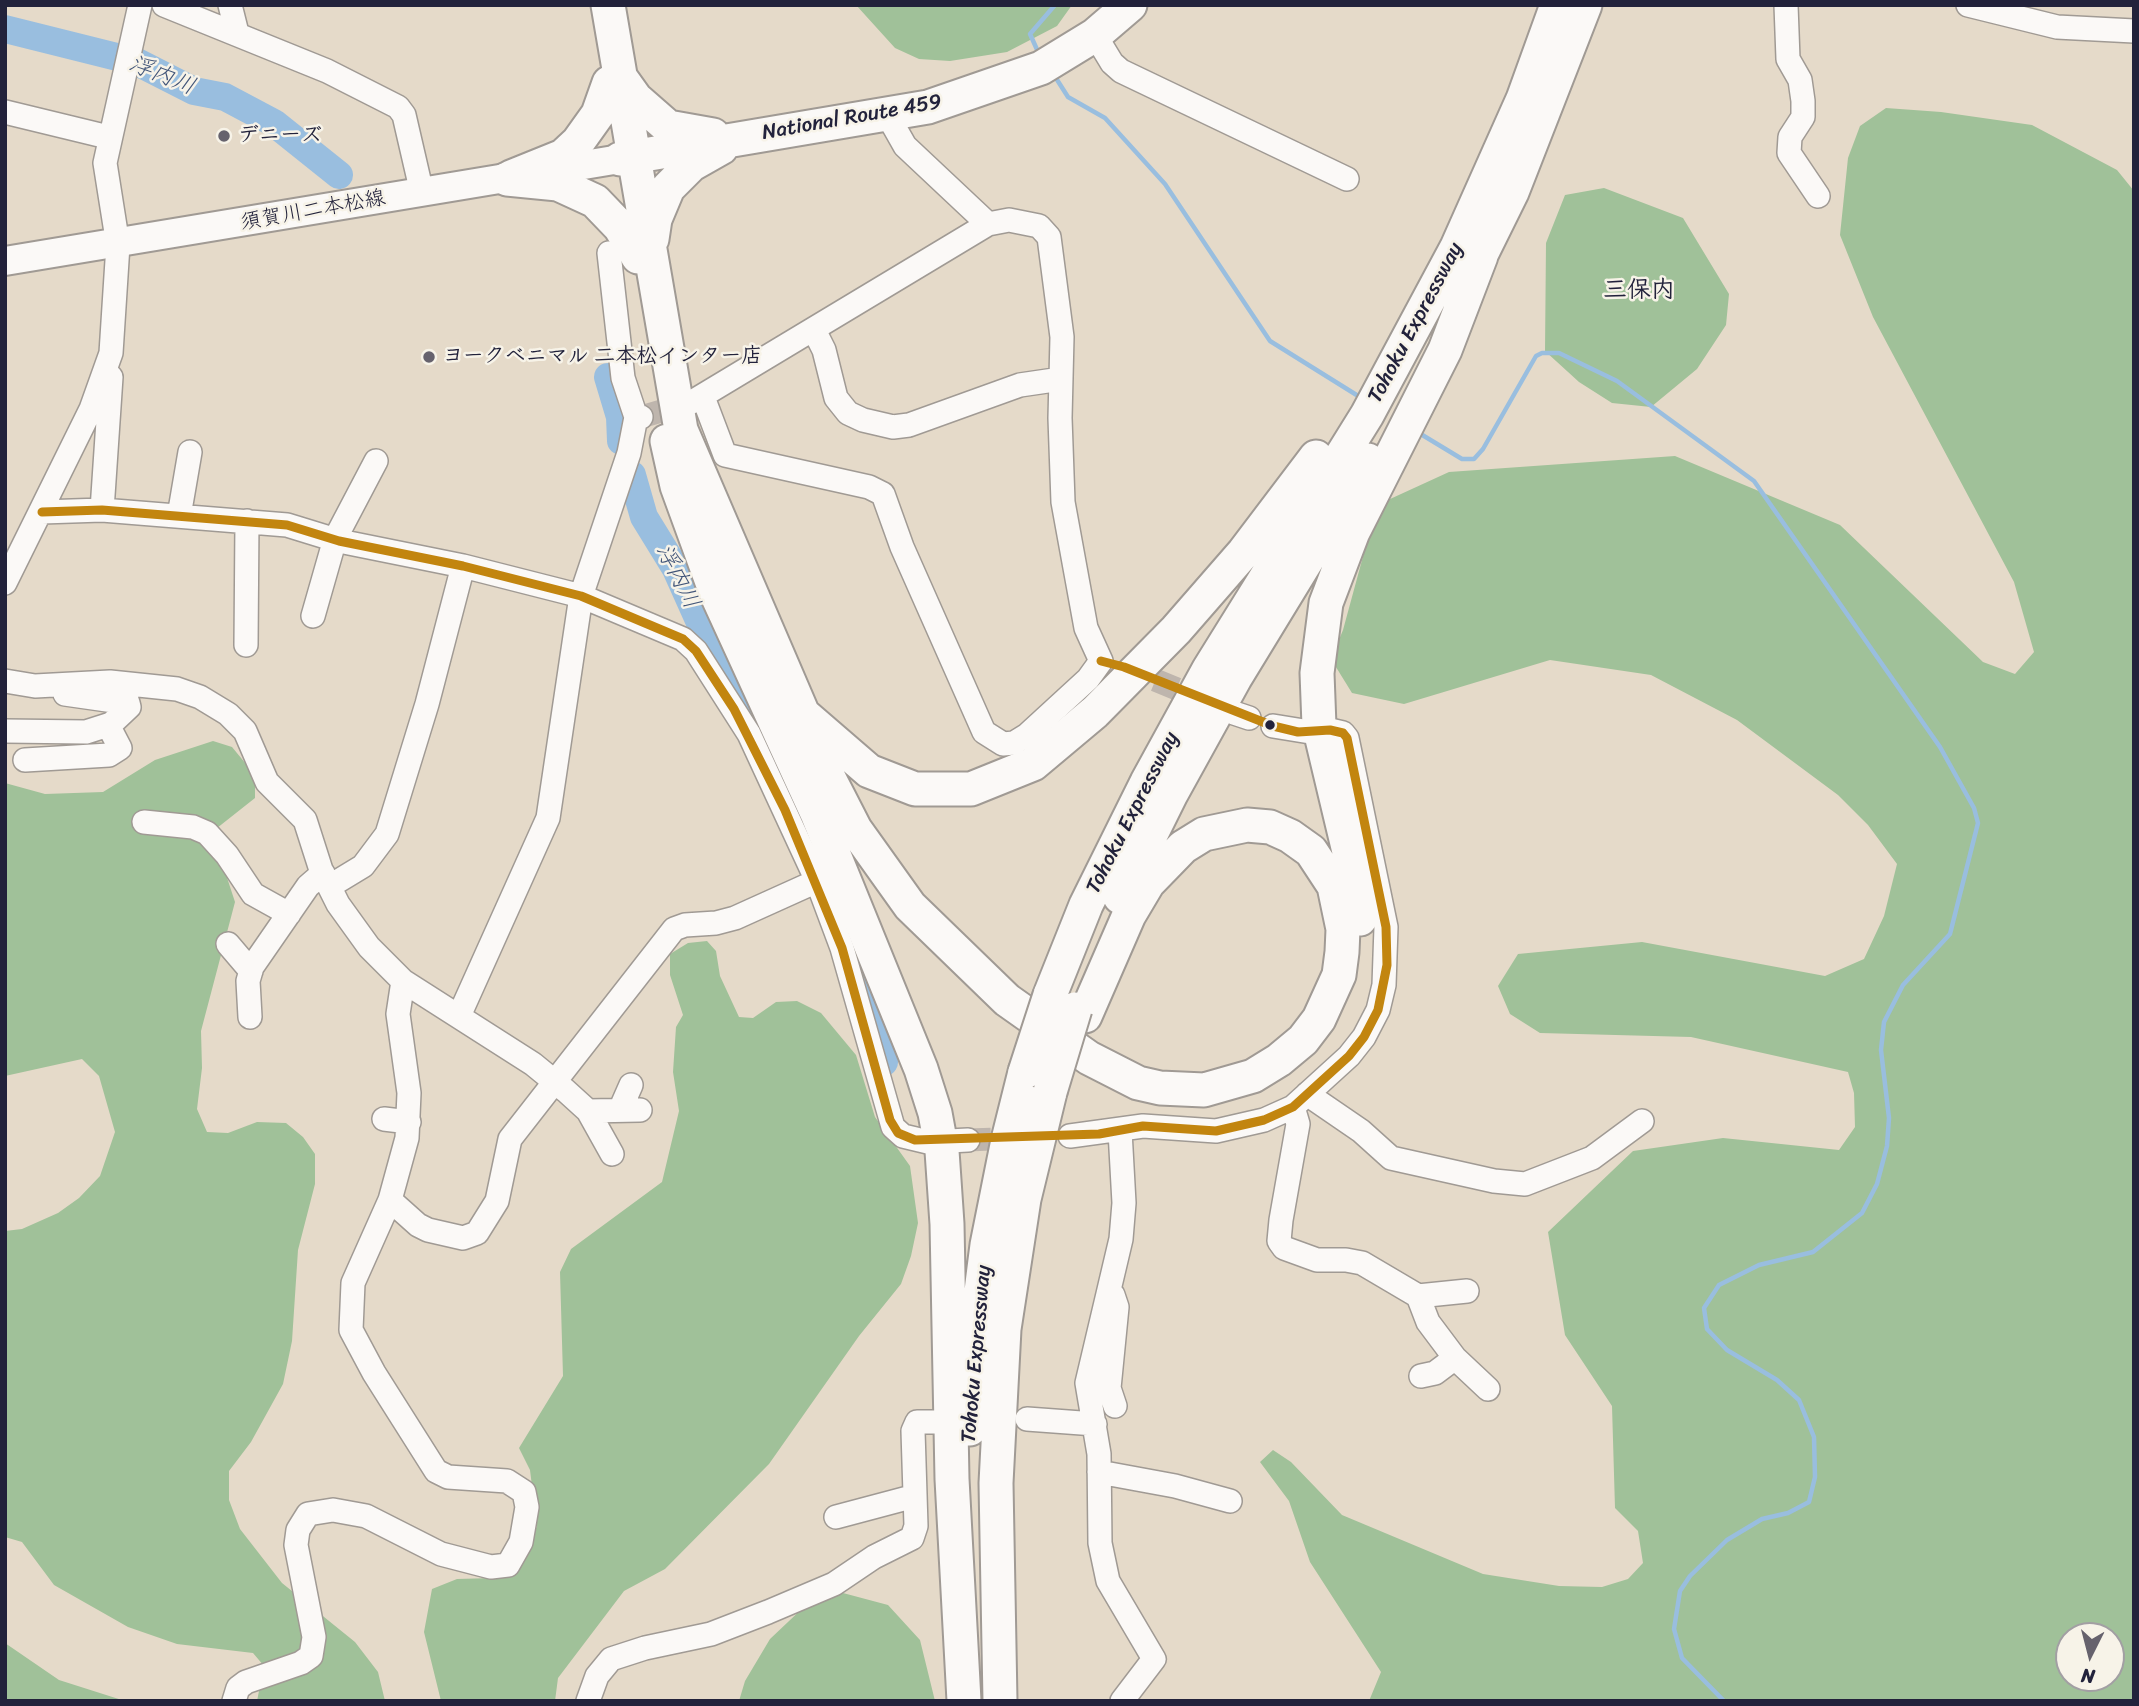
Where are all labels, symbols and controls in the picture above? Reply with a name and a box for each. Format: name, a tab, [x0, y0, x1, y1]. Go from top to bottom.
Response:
water label: 浮内川	[125, 50, 199, 102]
street label: National Route 459	[760, 90, 944, 146]
place label: デニーズ	[238, 123, 322, 149]
marker: デニーズ	[216, 128, 232, 144]
street label: 須賀川二本松線	[238, 186, 388, 236]
street label: Tohoku Expressway	[1363, 238, 1469, 408]
district label: 三保内	[1603, 277, 1675, 305]
place label: ヨークベニマル 二本松インター店	[443, 344, 762, 370]
marker: ヨークベニマル 二本松インター店	[421, 349, 437, 365]
water label: 浮内川	[649, 540, 705, 614]
unlabelled marker	[1263, 718, 1277, 732]
street label: Tohoku Expressway	[1081, 728, 1185, 898]
street label: Tohoku Expressway	[957, 1264, 997, 1444]
north arrow	[2055, 1622, 2125, 1692]
text: N	[2080, 1659, 2096, 1693]

